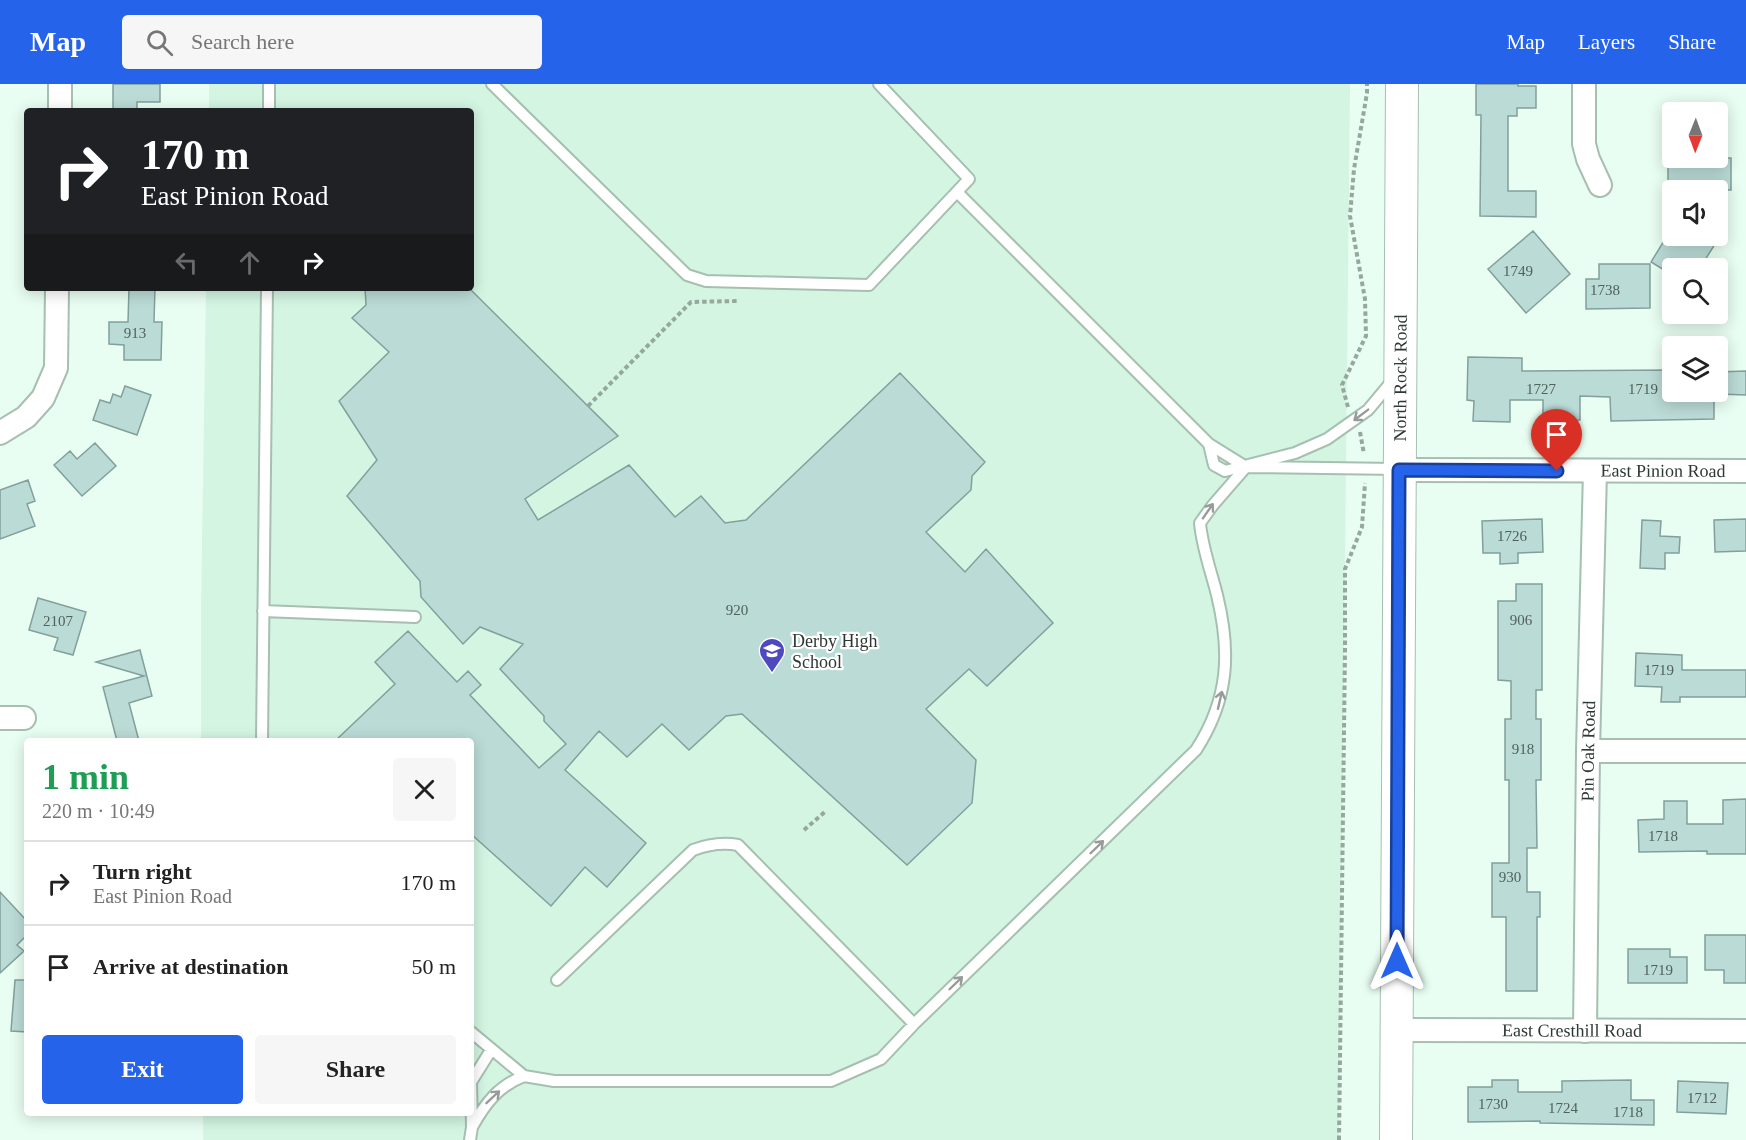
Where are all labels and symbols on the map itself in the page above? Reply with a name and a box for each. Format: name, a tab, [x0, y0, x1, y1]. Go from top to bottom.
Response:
north arrow	[1662, 102, 1728, 168]
house number: 1749	[1503, 263, 1533, 279]
house number: 1738	[1590, 282, 1620, 298]
street label: North Rock Road	[1390, 314, 1411, 442]
house number: 913	[124, 325, 146, 341]
house number: 1727	[1526, 381, 1557, 397]
house number: 1719	[1628, 381, 1658, 397]
one-way arrow	[1353, 409, 1369, 421]
pin	[1531, 409, 1582, 471]
street label: East Pinion Road	[1600, 461, 1726, 481]
one-way arrow	[1202, 503, 1214, 520]
house number: 1726	[1497, 528, 1528, 544]
house number: 920	[726, 602, 748, 618]
house number: 906	[1510, 612, 1533, 628]
house number: 2107	[43, 613, 74, 629]
place label: Derby High School	[792, 631, 877, 672]
school or university icon: Derby High School	[757, 636, 787, 674]
house number: 1719	[1644, 662, 1674, 678]
one-way arrow	[1214, 691, 1226, 710]
street label: Pin Oak Road	[1577, 700, 1599, 802]
house number: 918	[1512, 741, 1534, 757]
house number: 1718	[1648, 828, 1678, 844]
one-way arrow	[1089, 840, 1104, 854]
house number: 930	[1499, 869, 1521, 885]
position arrow	[1365, 929, 1429, 993]
house number: 1719	[1643, 962, 1673, 978]
one-way arrow	[949, 975, 964, 990]
street label: East Cresthill Road	[1502, 1020, 1642, 1041]
one-way arrow	[485, 1090, 500, 1104]
house number: 1712	[1687, 1090, 1717, 1106]
house number: 1730	[1478, 1096, 1508, 1112]
house number: 1724	[1548, 1100, 1579, 1116]
house number: 1718	[1613, 1104, 1643, 1120]

